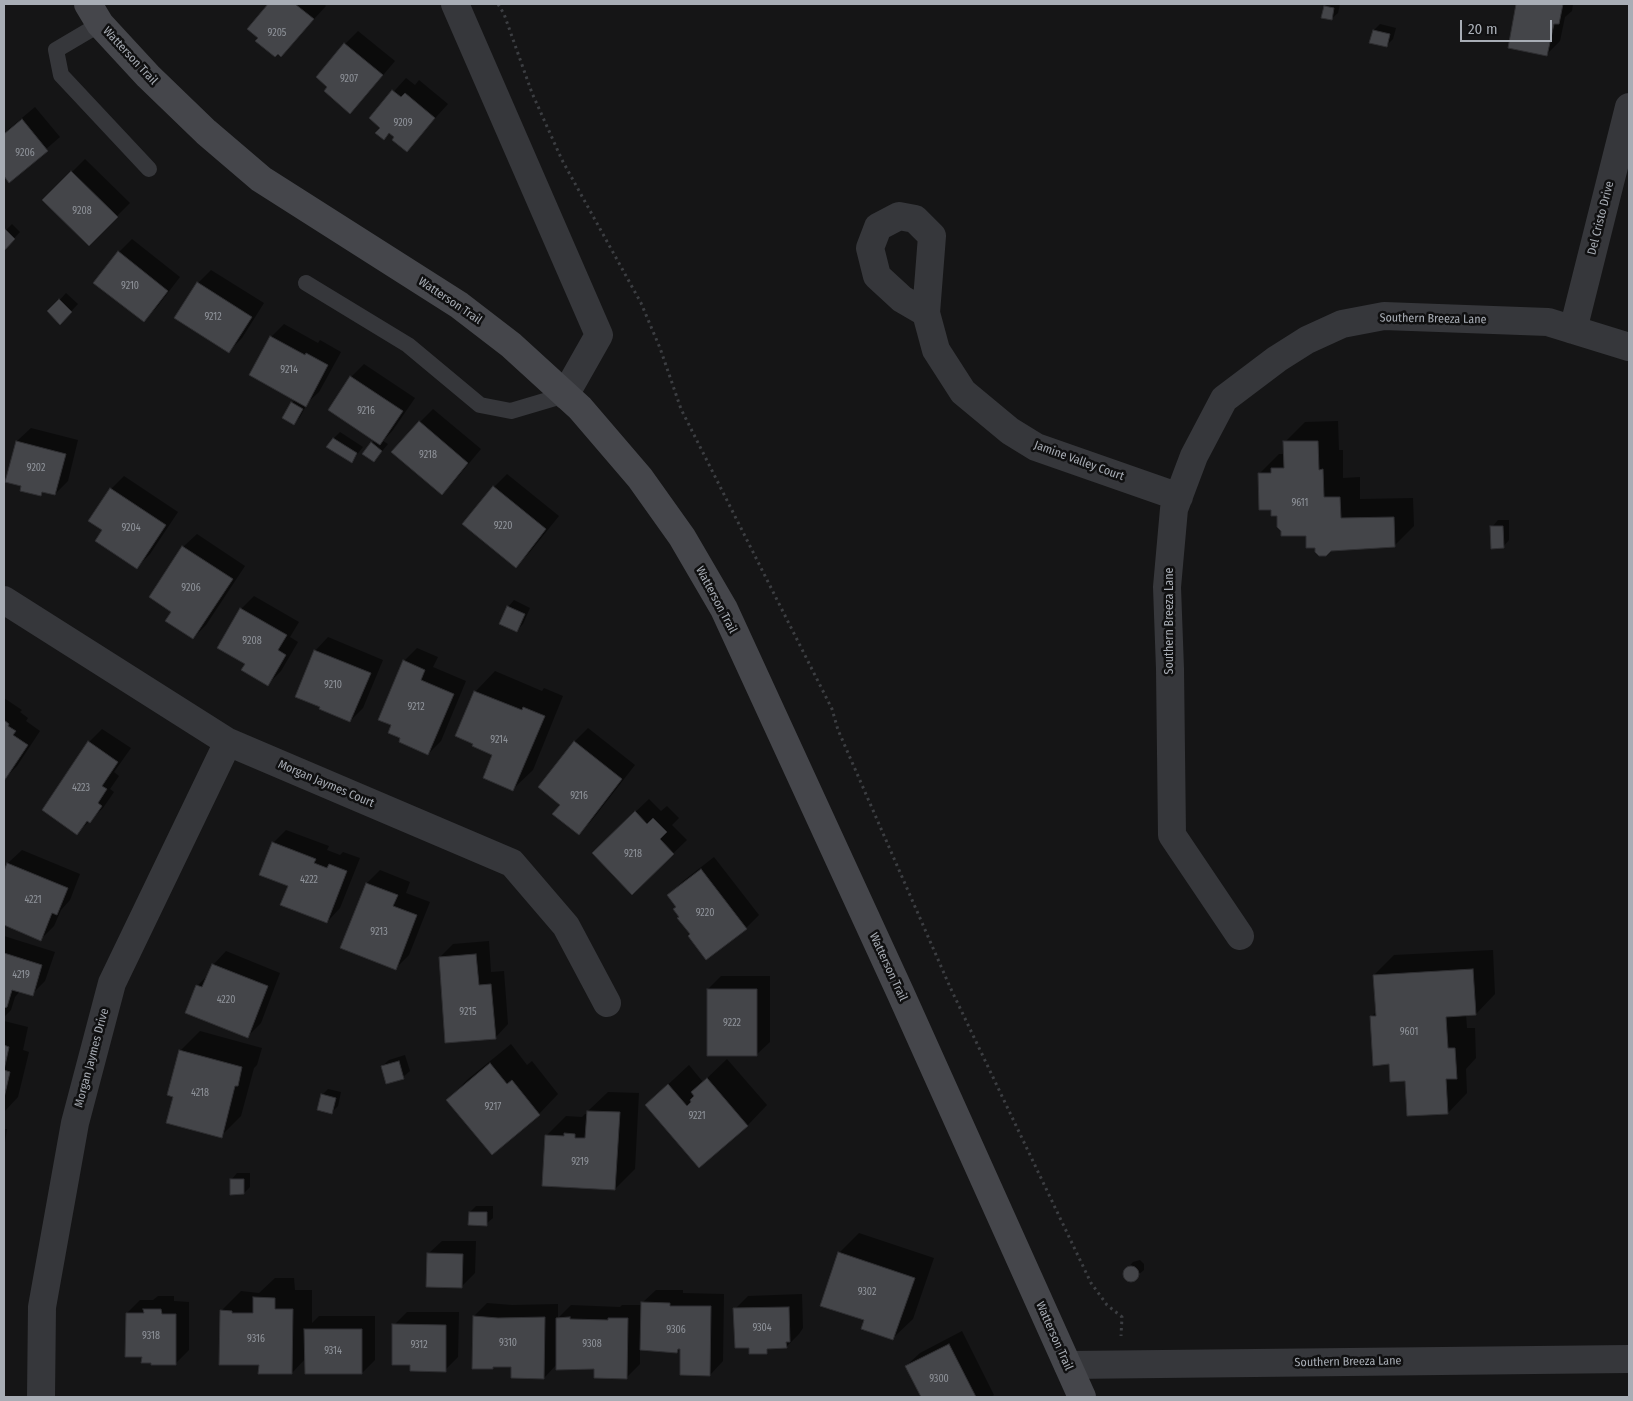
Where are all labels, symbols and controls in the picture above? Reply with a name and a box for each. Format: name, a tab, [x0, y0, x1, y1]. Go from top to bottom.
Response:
scale bar	[1463, 10, 1556, 42]
text: 20 m	[1468, 20, 1498, 38]
street label: Watterson Trail	[100, 24, 160, 88]
house number: 9205	[268, 27, 286, 39]
house number: 9207	[340, 73, 358, 85]
house number: 9209	[393, 117, 413, 129]
house number: 9206	[15, 147, 35, 159]
street label: Del Cristo Drive	[1585, 180, 1617, 256]
house number: 9208	[72, 205, 92, 217]
street label: Watterson Trail	[415, 274, 485, 328]
house number: 9210	[121, 280, 139, 292]
house number: 9212	[204, 311, 222, 323]
street label: Southern Breeza Lane	[1379, 311, 1487, 327]
house number: 9214	[280, 364, 298, 376]
house number: 9216	[357, 405, 375, 417]
street label: Jamine Valley Court	[1032, 438, 1126, 484]
house number: 9218	[419, 449, 437, 461]
house number: 9202	[27, 462, 45, 474]
house number: 9611	[1291, 497, 1309, 509]
house number: 9220	[494, 520, 512, 532]
house number: 9204	[121, 522, 141, 534]
street label: Watterson Trail	[692, 564, 740, 636]
street label: Southern Breeza Lane	[1163, 568, 1177, 674]
house number: 9206	[181, 582, 201, 594]
house number: 9208	[242, 635, 262, 647]
house number: 9210	[324, 679, 342, 691]
house number: 9212	[407, 701, 425, 713]
house number: 9214	[490, 734, 508, 746]
street label: Morgan Jaymes Court	[276, 757, 376, 811]
house number: 4223	[72, 782, 90, 794]
house number: 9216	[570, 790, 588, 802]
house number: 9218	[624, 848, 642, 860]
house number: 4222	[300, 874, 318, 886]
house number: 4221	[24, 894, 42, 906]
house number: 9220	[696, 907, 714, 919]
house number: 9213	[370, 926, 388, 938]
street label: Watterson Trail	[866, 931, 910, 1003]
house number: 4219	[12, 969, 30, 981]
house number: 4220	[217, 994, 235, 1006]
house number: 9215	[459, 1006, 477, 1018]
street label: Morgan Jaymes Drive	[72, 1007, 112, 1109]
house number: 9222	[723, 1017, 741, 1029]
house number: 9601	[1400, 1026, 1418, 1038]
house number: 4218	[191, 1087, 209, 1099]
house number: 9217	[485, 1101, 501, 1113]
house number: 9221	[688, 1110, 706, 1122]
house number: 9219	[571, 1156, 589, 1168]
house number: 9302	[858, 1286, 876, 1298]
street label: Watterson Trail	[1032, 1299, 1076, 1373]
house number: 9304	[752, 1322, 772, 1334]
house number: 9306	[666, 1324, 686, 1336]
house number: 9318	[142, 1330, 160, 1342]
house number: 9316	[247, 1333, 265, 1345]
house number: 9310	[499, 1337, 517, 1349]
house number: 9308	[582, 1338, 602, 1350]
house number: 9312	[410, 1339, 428, 1351]
house number: 9314	[324, 1345, 342, 1357]
street label: Southern Breeza Lane	[1294, 1354, 1402, 1370]
house number: 9300	[929, 1373, 949, 1385]

